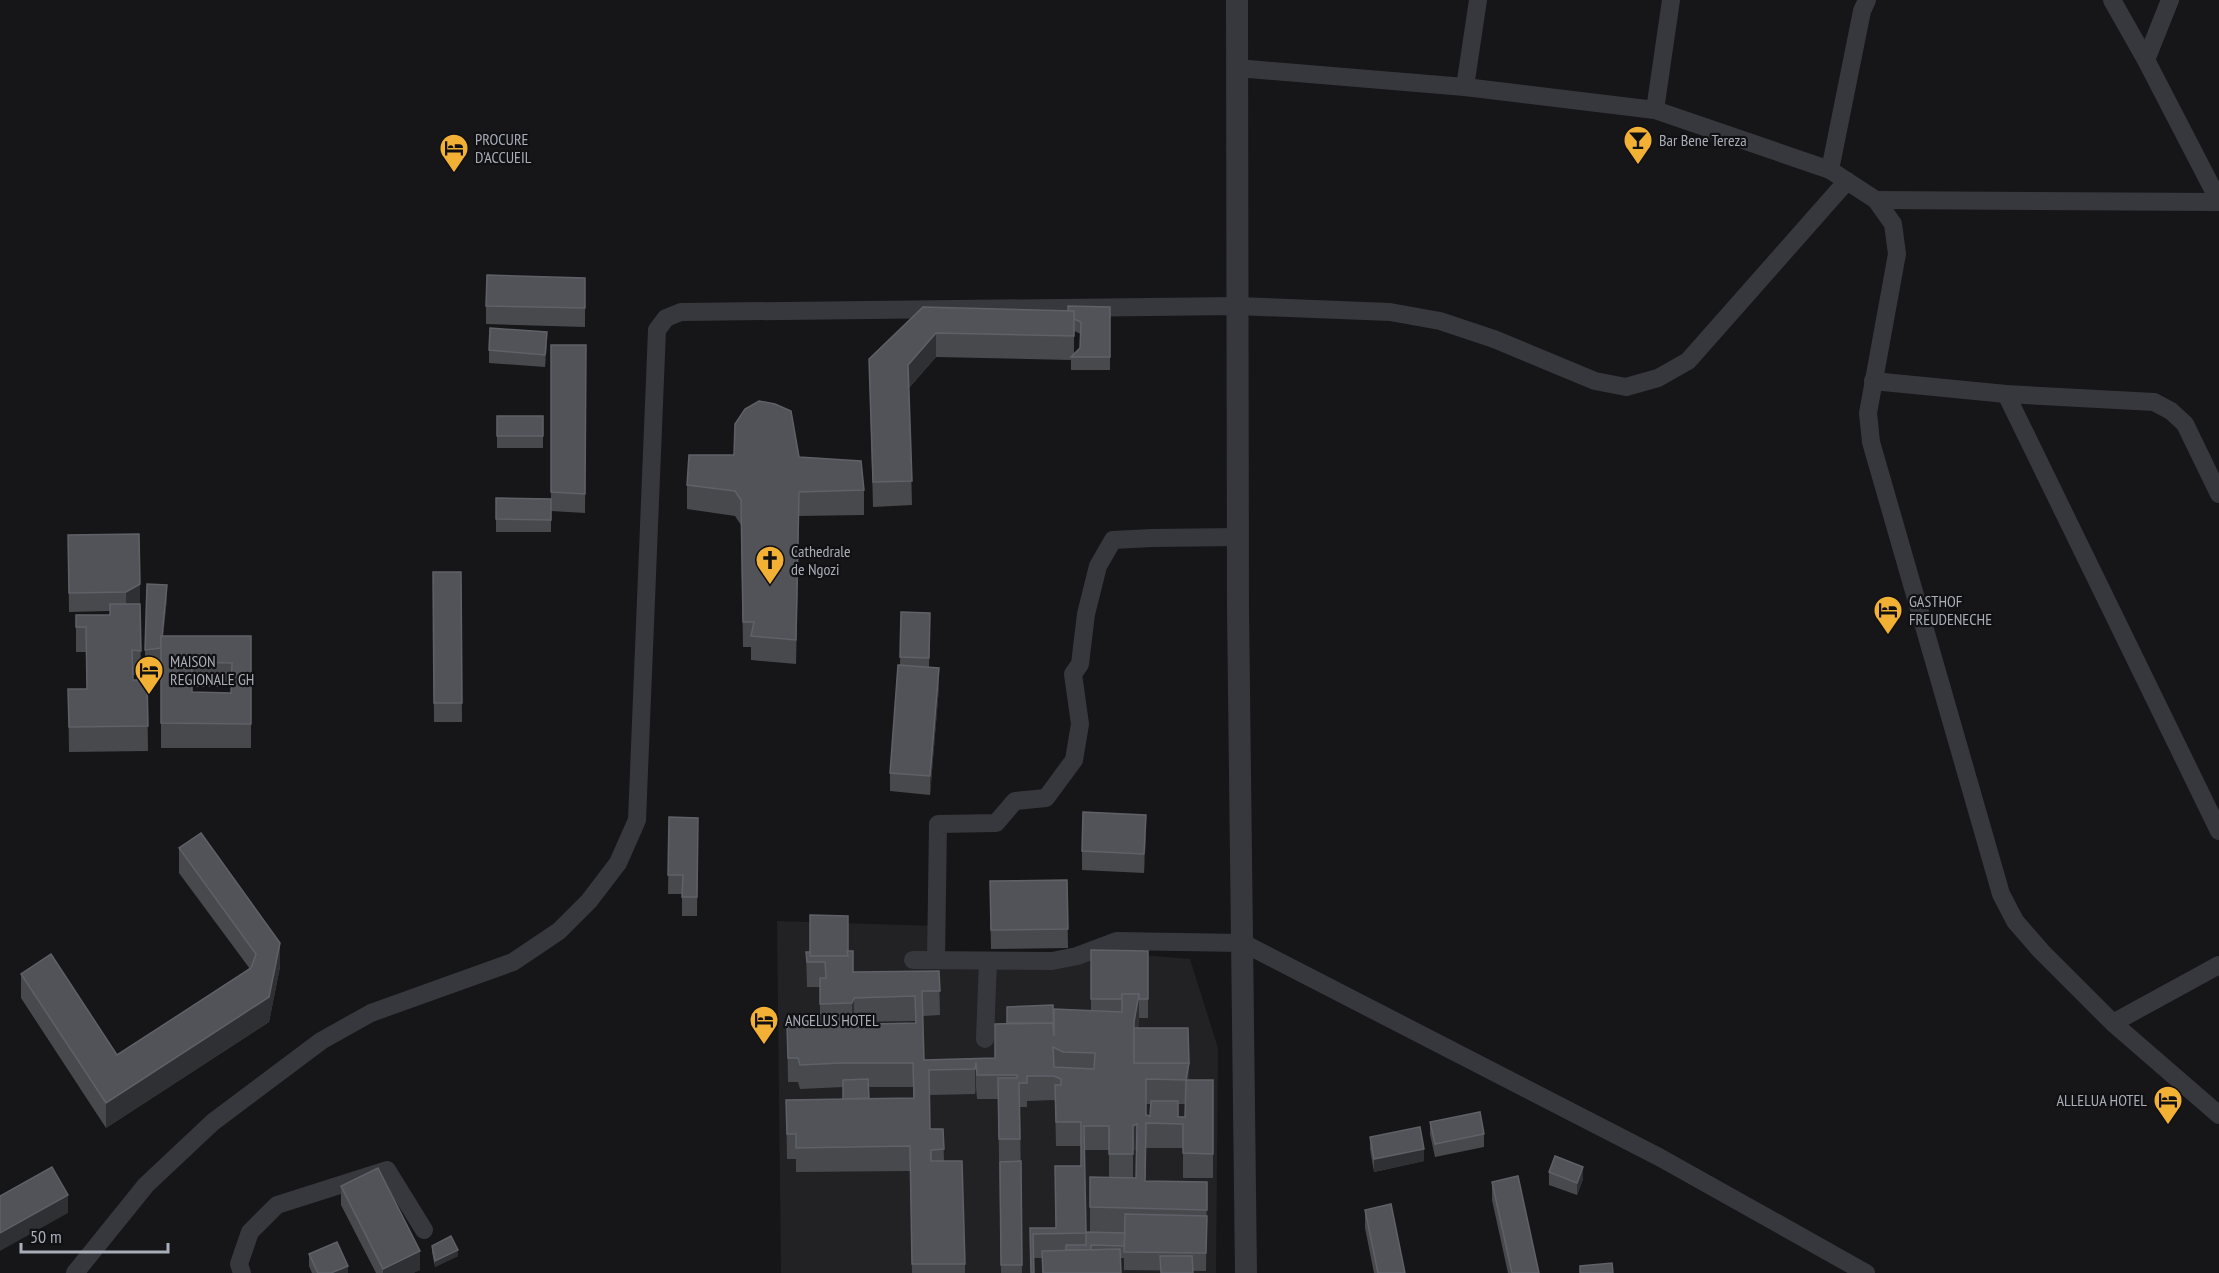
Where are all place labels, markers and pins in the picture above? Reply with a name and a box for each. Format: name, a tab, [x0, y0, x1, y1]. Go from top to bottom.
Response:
bar icon: Bar Bene Tereza	[1622, 124, 1654, 166]
place label: PROCURE D'ACCUEIL	[475, 129, 532, 167]
place label: Bar Bene Tereza	[1659, 130, 1747, 150]
hotel icon: PROCURE D'ACCUEIL	[438, 132, 470, 174]
place label: Cathedrale de Ngozi	[791, 541, 851, 579]
church icon: Cathedrale de Ngozi	[754, 544, 786, 586]
place label: GASTHOF FREUDENECHE	[1909, 591, 1992, 629]
hotel icon: GASTHOF FREUDENECHE	[1872, 594, 1904, 636]
place label: MAISON REGIONALE GH	[170, 651, 254, 689]
hotel icon: MAISON REGIONALE GH	[133, 654, 165, 696]
hotel icon: ANGELUS HOTEL	[748, 1004, 780, 1046]
place label: ANGELUS HOTEL	[785, 1010, 879, 1030]
hotel icon: ALLELUA HOTEL	[2152, 1084, 2184, 1126]
place label: ALLELUA HOTEL	[2056, 1090, 2147, 1110]

